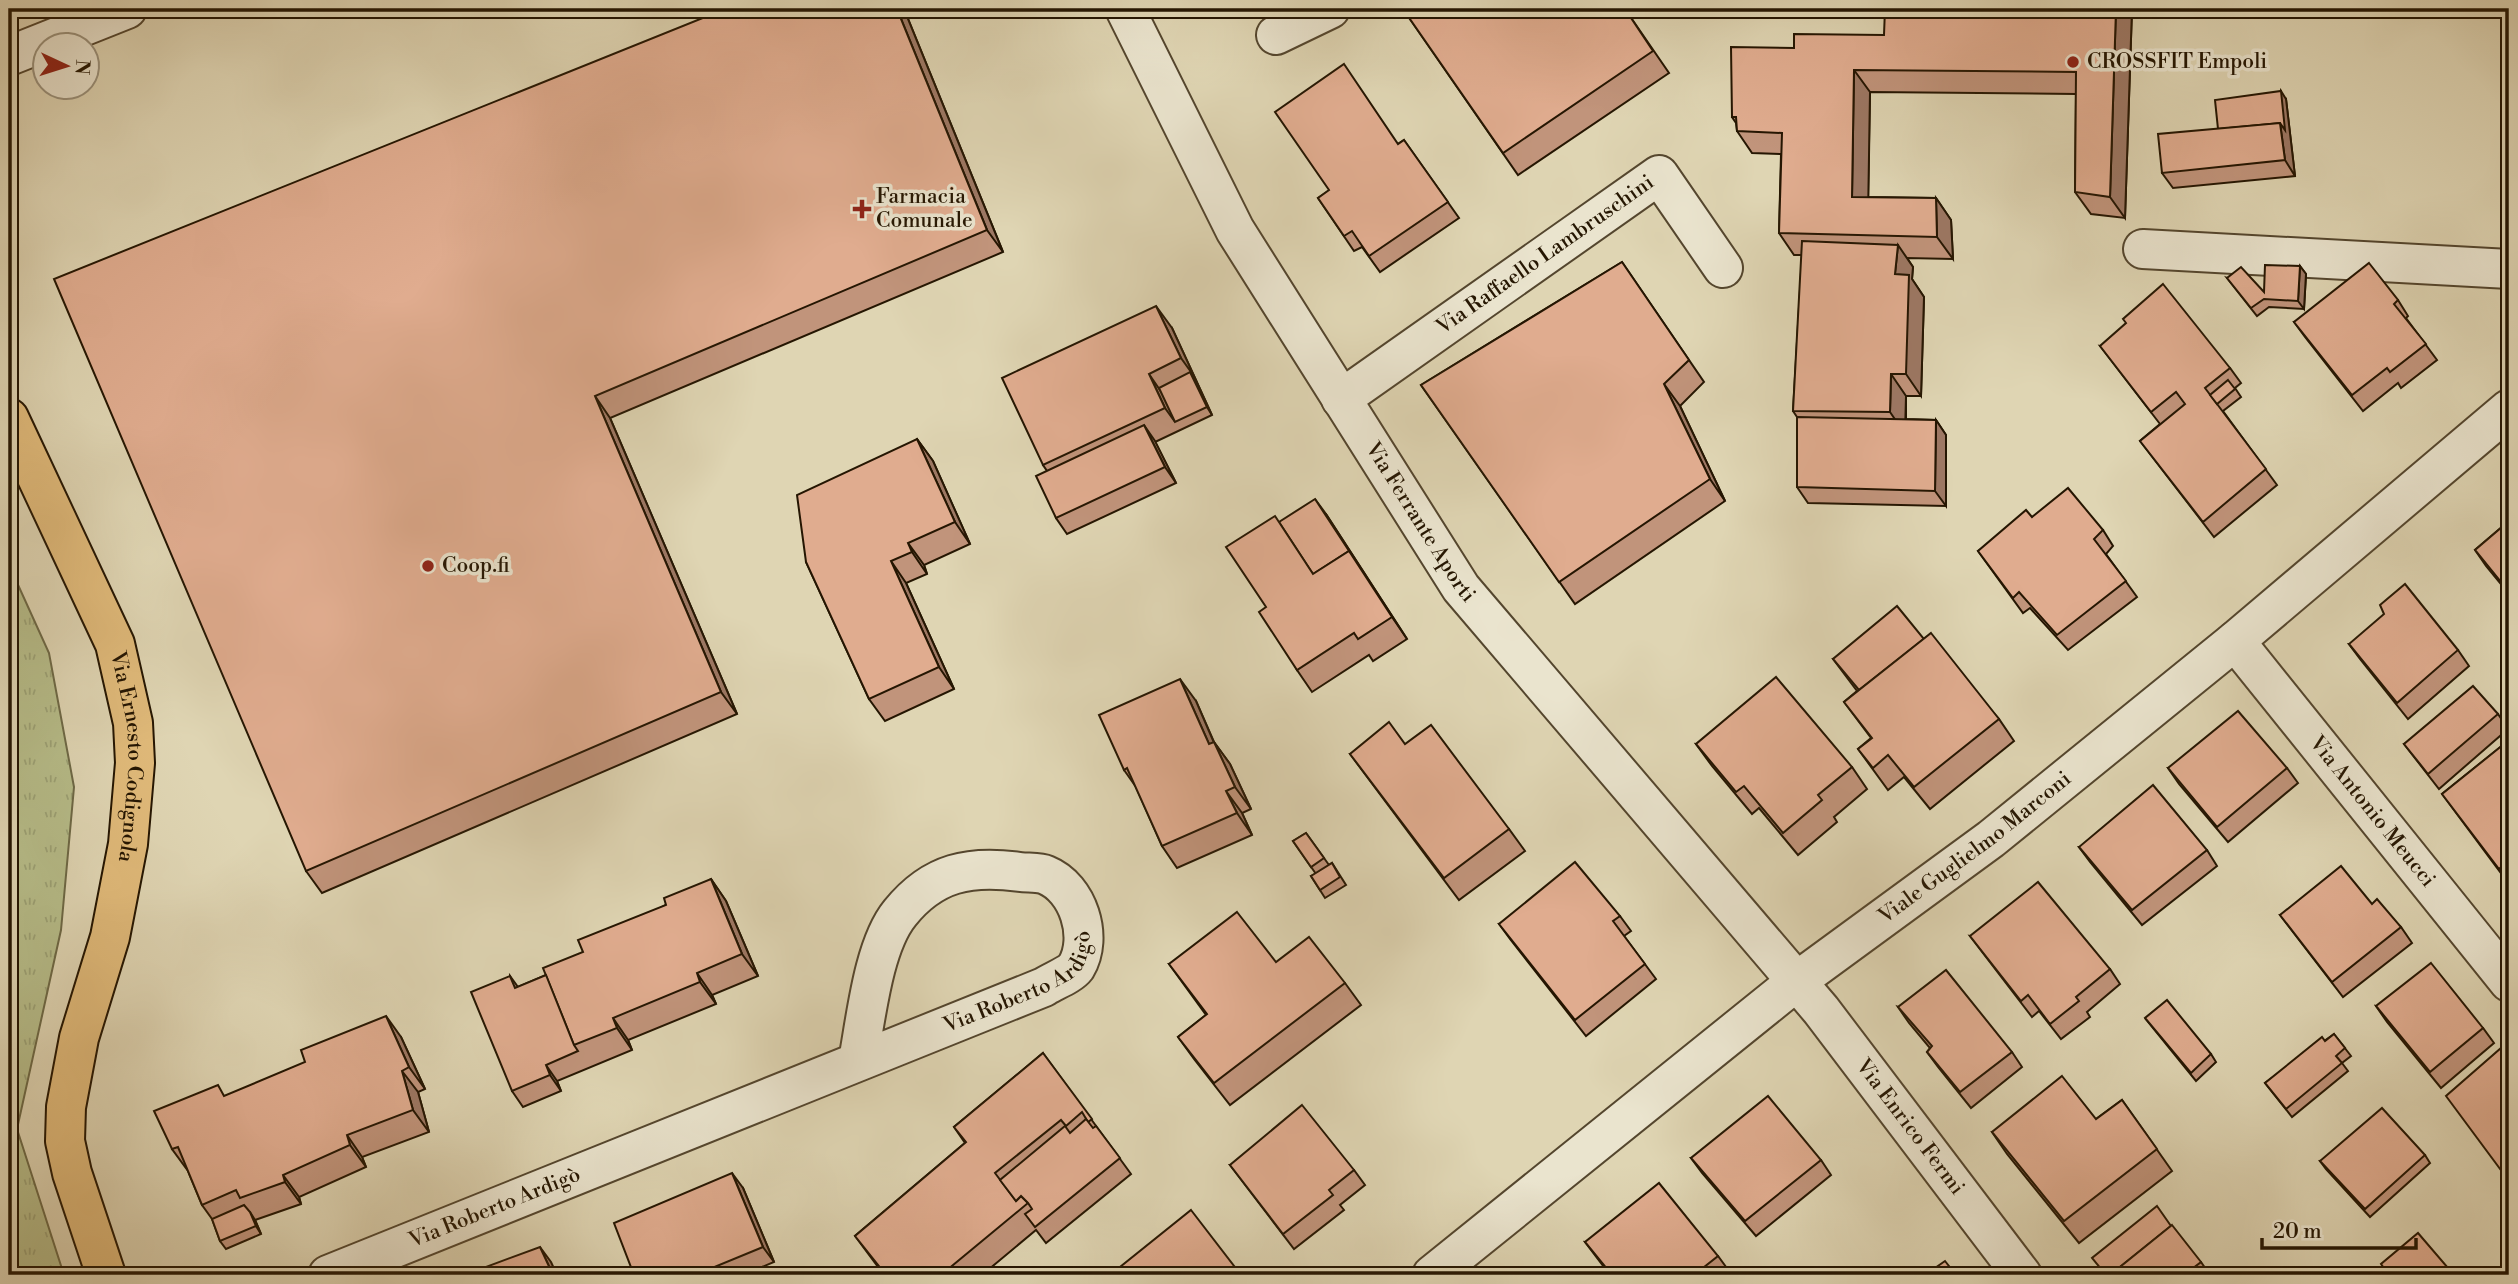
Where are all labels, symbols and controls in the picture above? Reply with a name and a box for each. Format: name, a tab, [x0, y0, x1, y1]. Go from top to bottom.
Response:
north arrow	[32, 32, 102, 102]
place label: CROSSFIT Empoli	[2087, 49, 2267, 75]
marker: CROSSFIT Empoli	[2065, 54, 2081, 70]
text: N	[69, 59, 94, 75]
street label: Via Raffaello Lambruschini	[1431, 170, 1659, 341]
place label: Farmacia Comunale	[876, 184, 973, 234]
marker: Farmacia Comunale	[854, 201, 870, 217]
street label: Via Ferrante Aporti	[1359, 437, 1481, 608]
place label: Coop.fi	[442, 553, 510, 579]
marker: Coop.fi	[420, 558, 436, 574]
street label: Via Ernesto Codignola	[104, 648, 148, 865]
street label: Via Antonio Meucci	[2303, 730, 2441, 893]
street label: Viale Guglielmo Marconi	[1873, 766, 2077, 930]
street label: Via Roberto Ardigò	[939, 931, 1097, 1039]
street label: Via Enrico Fermi	[1849, 1053, 1970, 1200]
street label: Via Roberto Ardigò	[405, 1162, 584, 1254]
scale bar	[2262, 1207, 2416, 1251]
text: 20 m	[2273, 1219, 2322, 1245]

